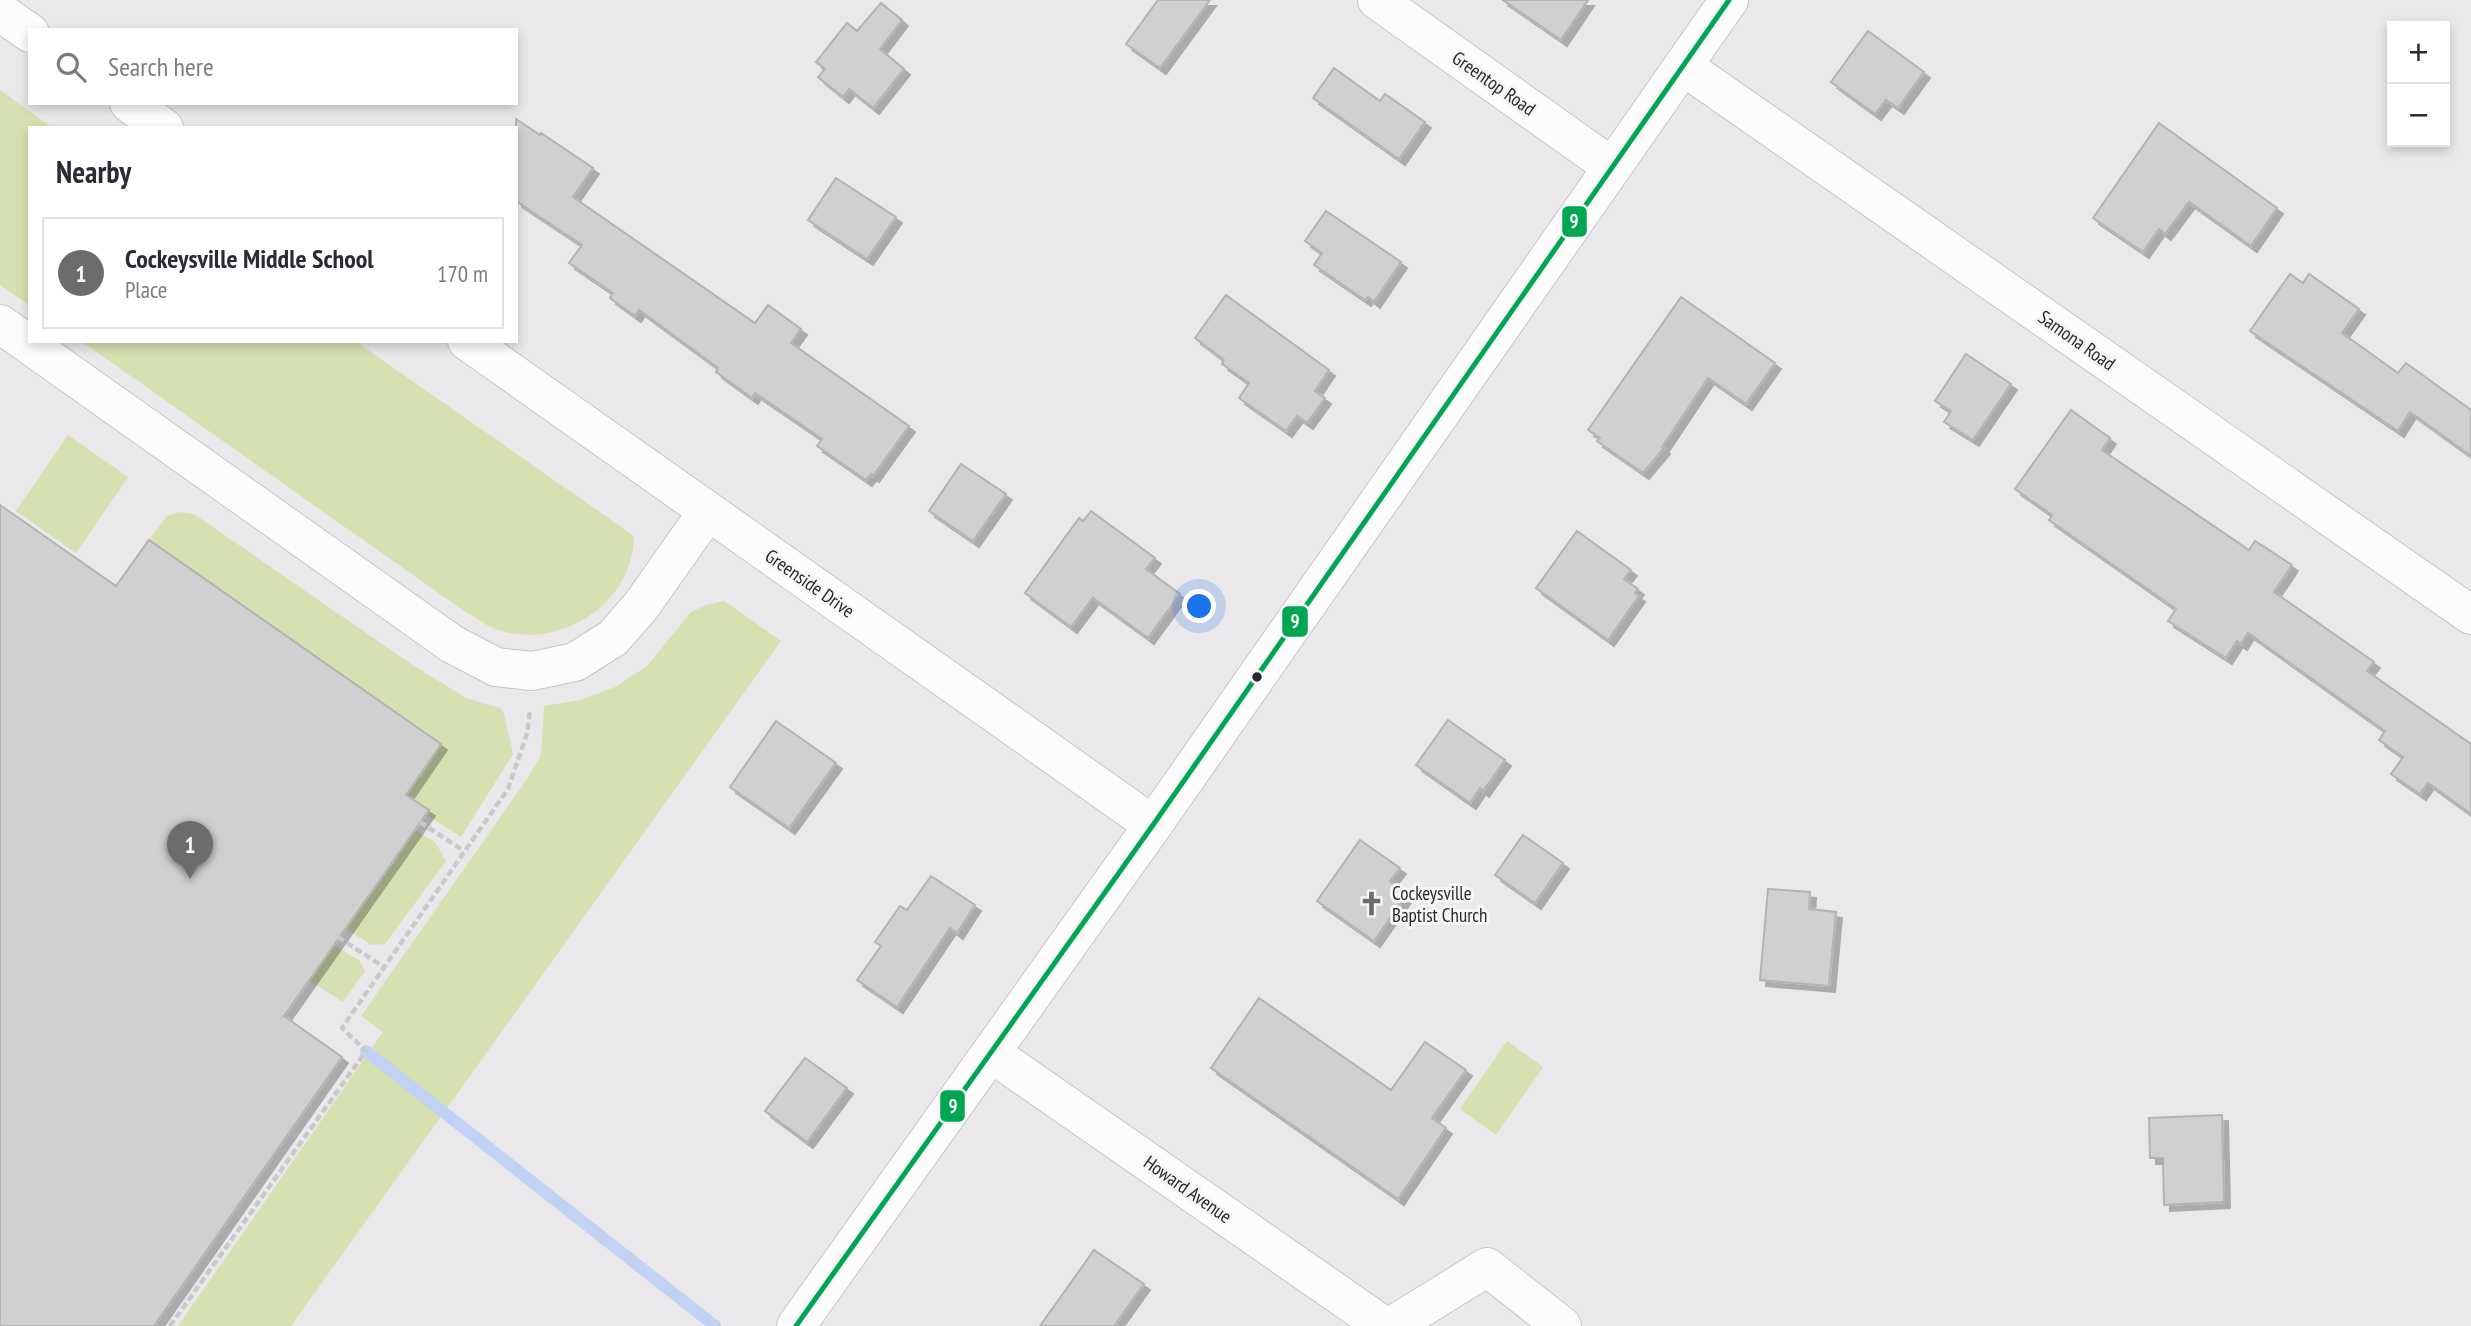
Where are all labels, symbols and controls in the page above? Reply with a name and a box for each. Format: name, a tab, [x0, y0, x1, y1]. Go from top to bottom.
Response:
map controls	[2387, 21, 2450, 147]
button: +	[2387, 21, 2450, 84]
search box	[28, 28, 518, 105]
street label: Greentop Road	[1448, 46, 1540, 120]
icon: search	[52, 48, 90, 86]
text: Search here	[108, 50, 214, 83]
button: −	[2387, 84, 2450, 147]
text: Nearby	[56, 152, 131, 191]
line badge: 9	[1561, 205, 1588, 238]
text: 9	[1569, 209, 1579, 233]
text: Cockeysville Middle School	[125, 242, 374, 275]
text: 1	[76, 259, 87, 288]
text: 170 m	[437, 259, 488, 288]
text: Place	[125, 275, 167, 304]
street label: Samona Road	[2034, 305, 2120, 375]
street label: Greenside Drive	[761, 543, 859, 623]
your location	[1182, 589, 1216, 623]
line badge: 9	[1281, 605, 1309, 638]
text: 9	[1290, 609, 1300, 633]
unlabelled marker	[1250, 670, 1264, 684]
pin: 1	[167, 821, 213, 879]
place label: Cockeysville Baptist Church	[1392, 881, 1487, 927]
church icon: Cockeysville Baptist Church	[1358, 890, 1386, 918]
line badge: 9	[939, 1089, 966, 1123]
text: 9	[948, 1094, 958, 1118]
street label: Howard Avenue	[1139, 1150, 1237, 1228]

